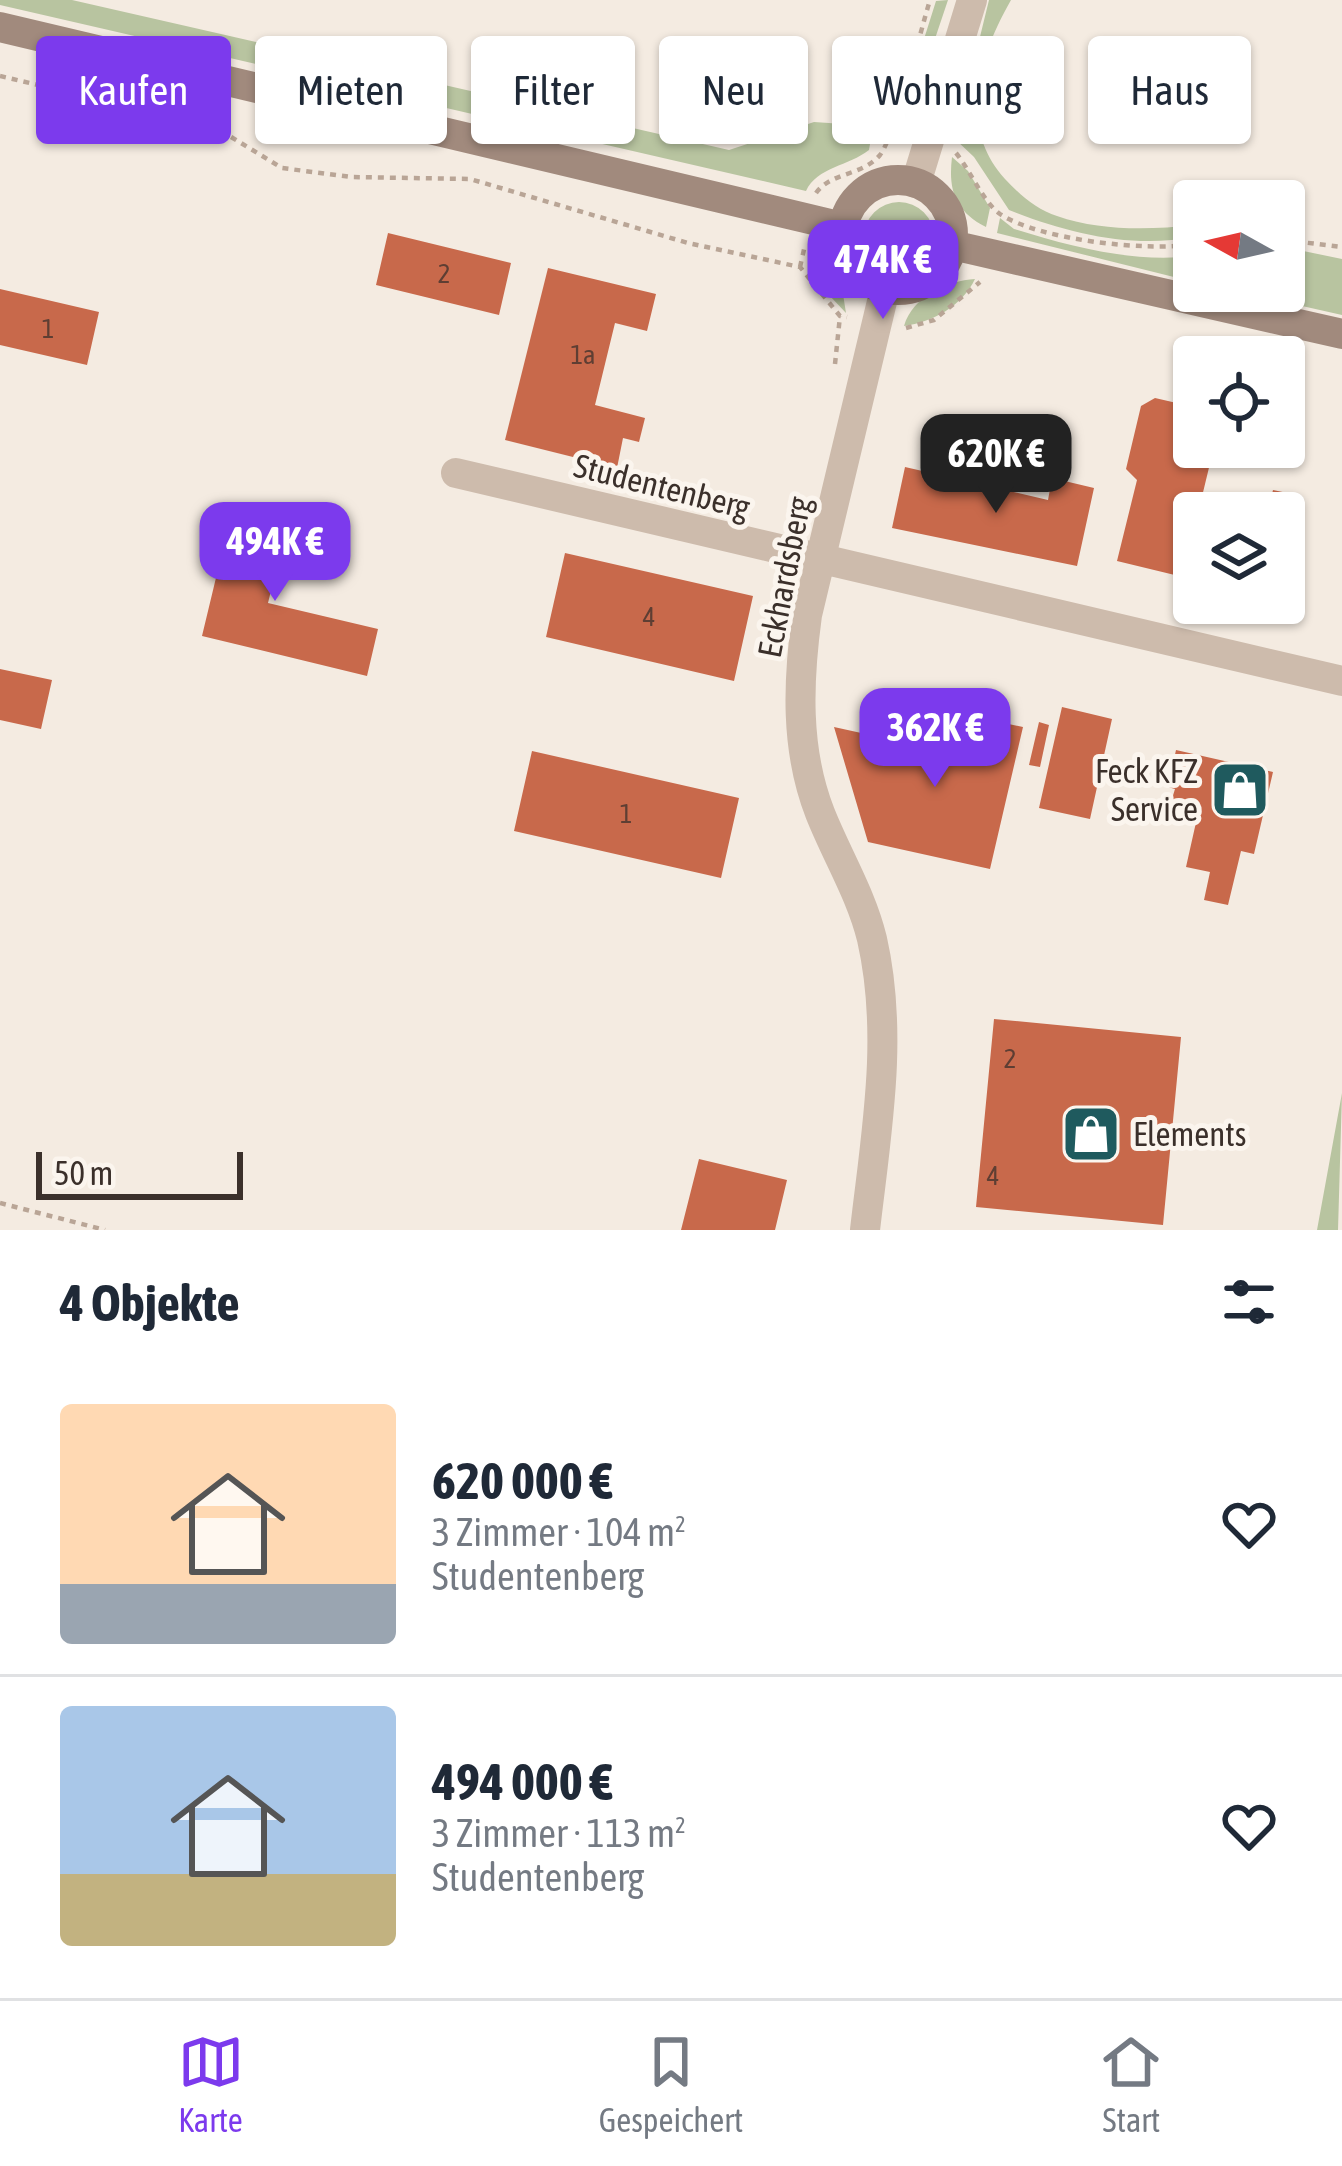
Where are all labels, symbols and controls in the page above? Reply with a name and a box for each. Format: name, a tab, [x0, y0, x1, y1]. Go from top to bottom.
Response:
chip: Kaufen	[36, 36, 231, 144]
chip: Mieten	[255, 36, 447, 144]
chip: Filter	[471, 36, 635, 144]
chip: Neu	[659, 36, 808, 144]
chip: Wohnung	[832, 36, 1064, 144]
chip: Haus	[1088, 36, 1251, 144]
north arrow	[1173, 180, 1305, 312]
map controls	[1173, 180, 1305, 624]
pin: 474K €	[785, 220, 981, 322]
text: 474K €	[835, 237, 932, 281]
house number: 2	[438, 258, 450, 289]
house number: 1	[42, 313, 54, 344]
button: locate	[1173, 336, 1305, 468]
house number: 1a	[570, 339, 596, 370]
pin: 620K €	[898, 414, 1094, 516]
text: 620K €	[948, 431, 1045, 475]
street label: Studentenberg	[570, 446, 755, 526]
button: layers	[1173, 492, 1305, 624]
street label: Eckhardsberg	[750, 493, 818, 660]
pin: 494K €	[177, 502, 373, 604]
text: 494K €	[227, 519, 324, 563]
house number: 4	[643, 601, 655, 632]
pin: 362K €	[837, 688, 1033, 790]
text: 362K €	[887, 705, 984, 749]
place label: Feck KFZ Service	[1095, 752, 1198, 828]
shop icon: Feck KFZ Service	[1209, 759, 1271, 821]
house number: 1	[620, 798, 632, 829]
house number: 2	[1004, 1043, 1016, 1074]
shop icon: Elements	[1060, 1103, 1122, 1165]
place label: Elements	[1133, 1115, 1246, 1153]
scale bar	[36, 1146, 243, 1199]
text: 50 m	[54, 1154, 113, 1192]
house number: 4	[987, 1160, 999, 1191]
icon: filters	[1216, 1269, 1282, 1335]
text: 4 Objekte	[60, 1273, 240, 1332]
text: 620 000 €	[432, 1451, 613, 1510]
icon: home	[156, 1452, 300, 1596]
icon: heart	[1216, 1491, 1282, 1557]
text: 3 Zimmer · 104 m²	[432, 1510, 686, 1554]
text: Studentenberg	[432, 1554, 644, 1598]
text: 494 000 €	[432, 1752, 613, 1811]
icon: home	[156, 1754, 300, 1898]
icon: heart	[1216, 1793, 1282, 1859]
text: 3 Zimmer · 113 m²	[432, 1811, 686, 1855]
text: Studentenberg	[432, 1855, 644, 1899]
tab: Karte	[178, 2029, 244, 2139]
tab: Gespeichert	[599, 2029, 743, 2139]
tab: Start	[1098, 2029, 1164, 2139]

